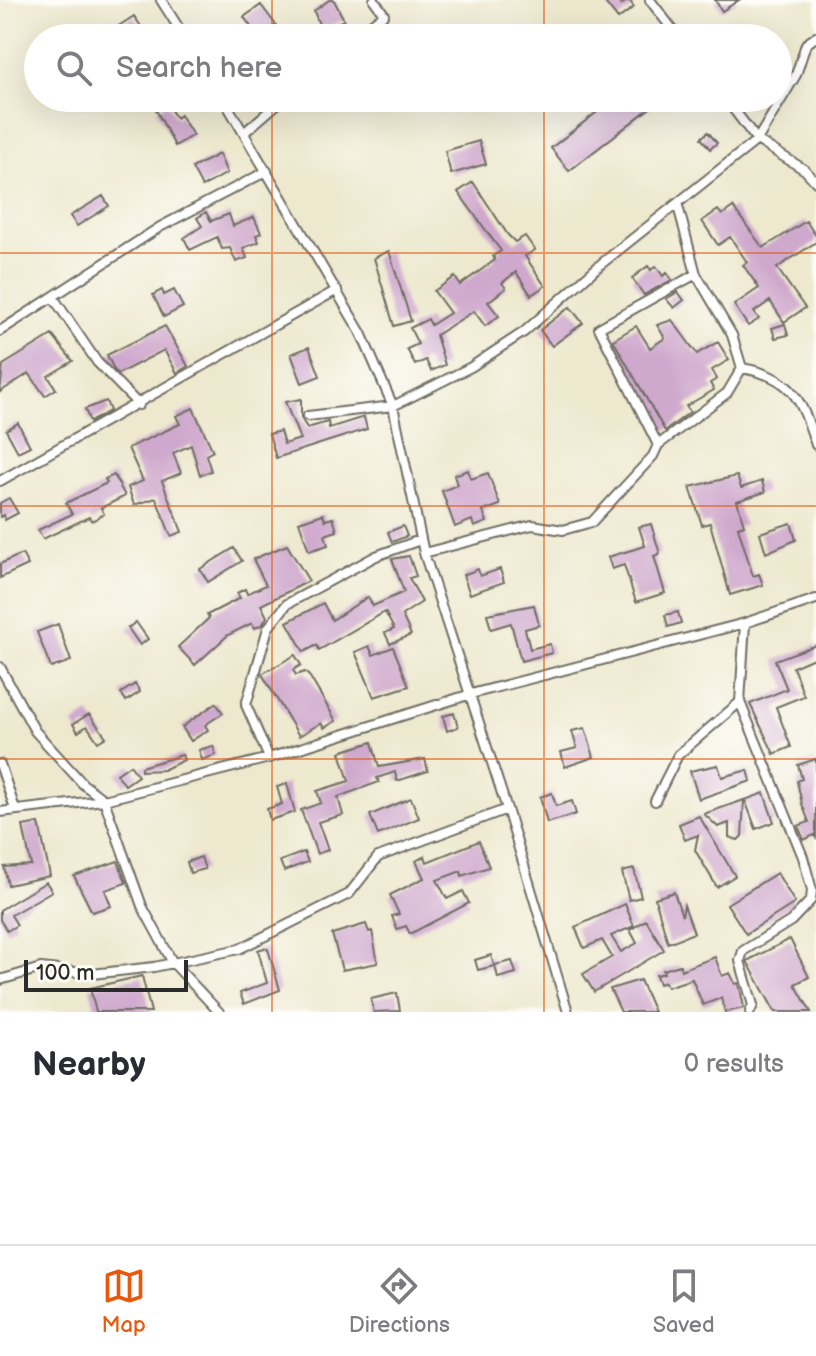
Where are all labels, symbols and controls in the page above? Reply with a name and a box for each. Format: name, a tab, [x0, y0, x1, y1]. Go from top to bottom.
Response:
search box	[24, 24, 792, 112]
icon: search	[52, 46, 96, 90]
text: Search here	[116, 50, 282, 86]
scale bar	[24, 956, 188, 992]
text: 100 m	[36, 960, 95, 987]
text: Nearby	[32, 1044, 146, 1085]
text: 0 results	[684, 1049, 784, 1080]
tab: Map	[101, 1264, 146, 1339]
tab: Directions	[349, 1264, 450, 1339]
tab: Saved	[653, 1264, 715, 1339]

